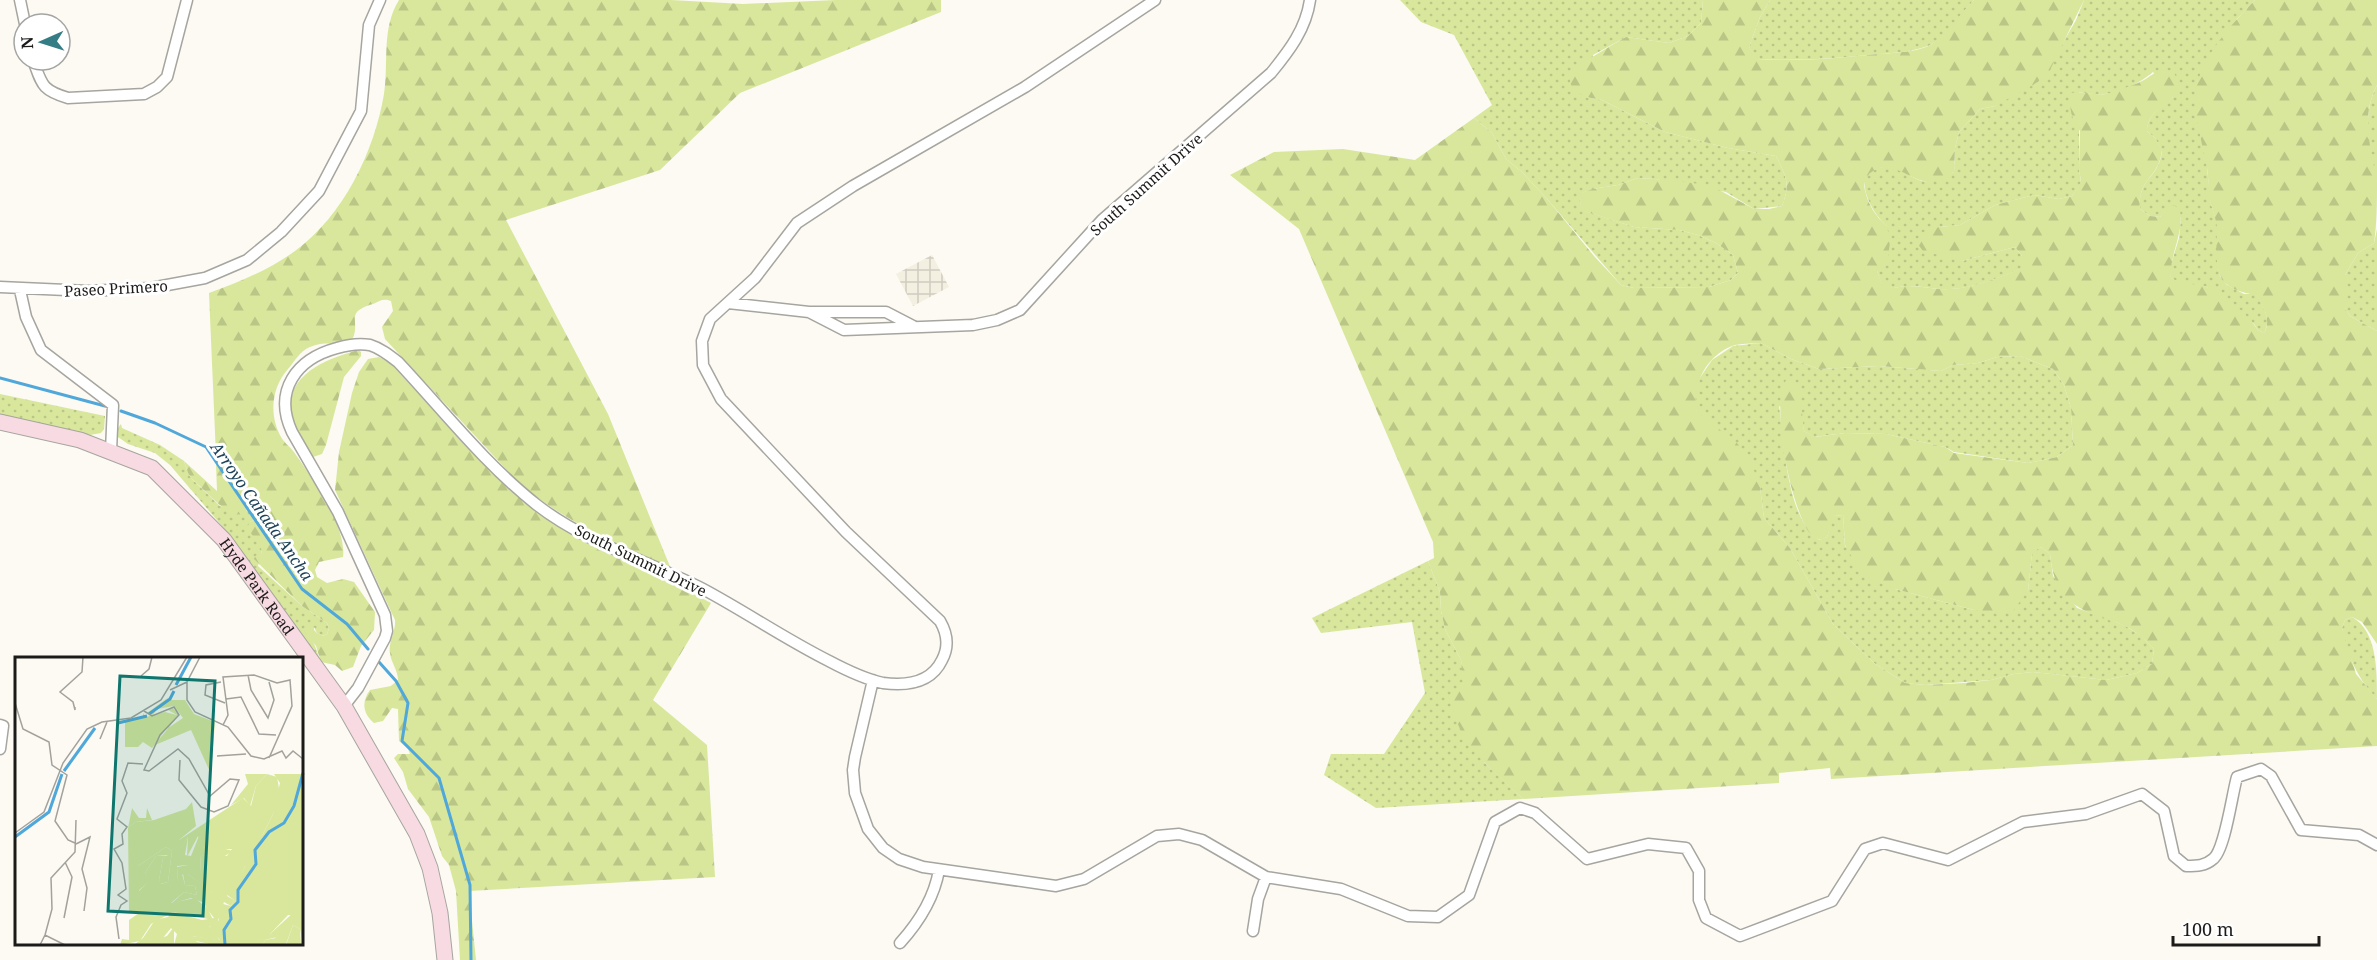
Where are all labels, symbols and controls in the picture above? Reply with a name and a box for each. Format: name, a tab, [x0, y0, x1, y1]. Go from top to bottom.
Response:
north arrow	[12, 12, 72, 72]
text: N	[16, 36, 38, 50]
street label: South Summit Drive	[1086, 128, 1206, 240]
street label: Paseo Primero	[64, 275, 168, 301]
water label: Arroyo Cañada Ancha	[205, 436, 319, 585]
street label: South Summit Drive	[572, 519, 710, 601]
street label: Hyde Park Road	[216, 534, 299, 639]
inset map	[15, 657, 303, 945]
scale bar	[2173, 909, 2318, 947]
text: 100 m	[2182, 917, 2234, 941]

